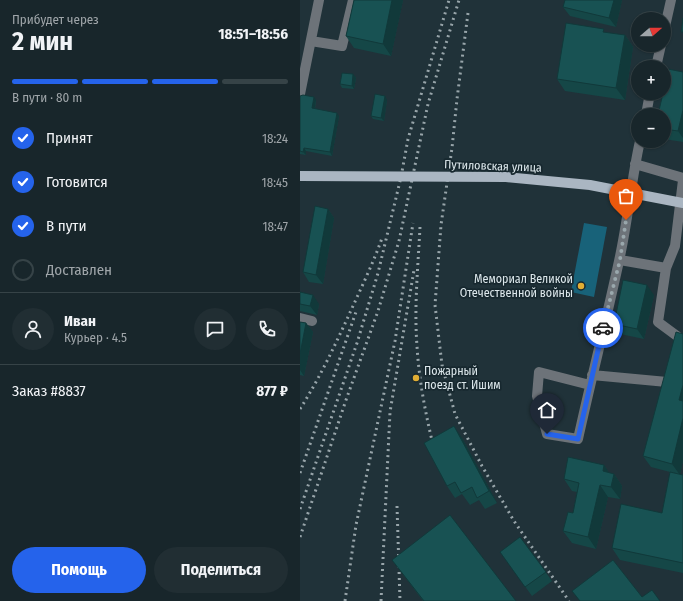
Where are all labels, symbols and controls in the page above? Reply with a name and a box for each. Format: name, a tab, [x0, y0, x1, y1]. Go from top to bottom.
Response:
text: Прибудет через	[12, 12, 99, 27]
north arrow	[631, 12, 671, 52]
map controls	[631, 12, 671, 148]
text: 18:51–18:56	[218, 25, 288, 43]
text: 2 мин	[12, 26, 73, 57]
button: +	[631, 60, 671, 100]
text: В пути · 80 m	[12, 90, 82, 105]
button: −	[631, 108, 671, 148]
icon: check	[12, 127, 34, 149]
text: Принят	[46, 129, 93, 147]
text: 18:24	[262, 131, 288, 146]
street label: Путиловская улица	[444, 157, 542, 175]
icon: check	[12, 171, 34, 193]
text: Готовится	[46, 173, 108, 191]
text: 18:45	[262, 175, 288, 190]
pin	[609, 179, 643, 220]
icon: bag	[615, 185, 637, 207]
icon: check	[12, 215, 34, 237]
text: В пути	[46, 217, 87, 235]
text: 18:47	[262, 219, 288, 234]
text: Доставлен	[46, 261, 112, 279]
place label: Мемориал Великой Отечественной войны	[460, 272, 573, 300]
marker: Мемориал Великой Отечественной войны	[576, 281, 586, 291]
button: person	[12, 308, 54, 350]
button: chat	[194, 308, 236, 350]
button: phone	[246, 308, 288, 350]
courier	[583, 308, 623, 348]
text: Иван	[64, 312, 96, 330]
icon: car	[592, 317, 614, 339]
text: Курьер · 4.5	[64, 330, 127, 345]
place label: Пожарный поезд ст. Ишим	[424, 364, 501, 392]
marker: Пожарный поезд ст. Ишим	[411, 373, 421, 383]
text: Заказ #8837	[12, 382, 86, 400]
text: 877 ₽	[256, 382, 288, 400]
pin	[530, 393, 564, 434]
icon: home	[536, 399, 558, 421]
button: Помощь	[12, 547, 146, 593]
button: Поделиться	[154, 547, 288, 593]

